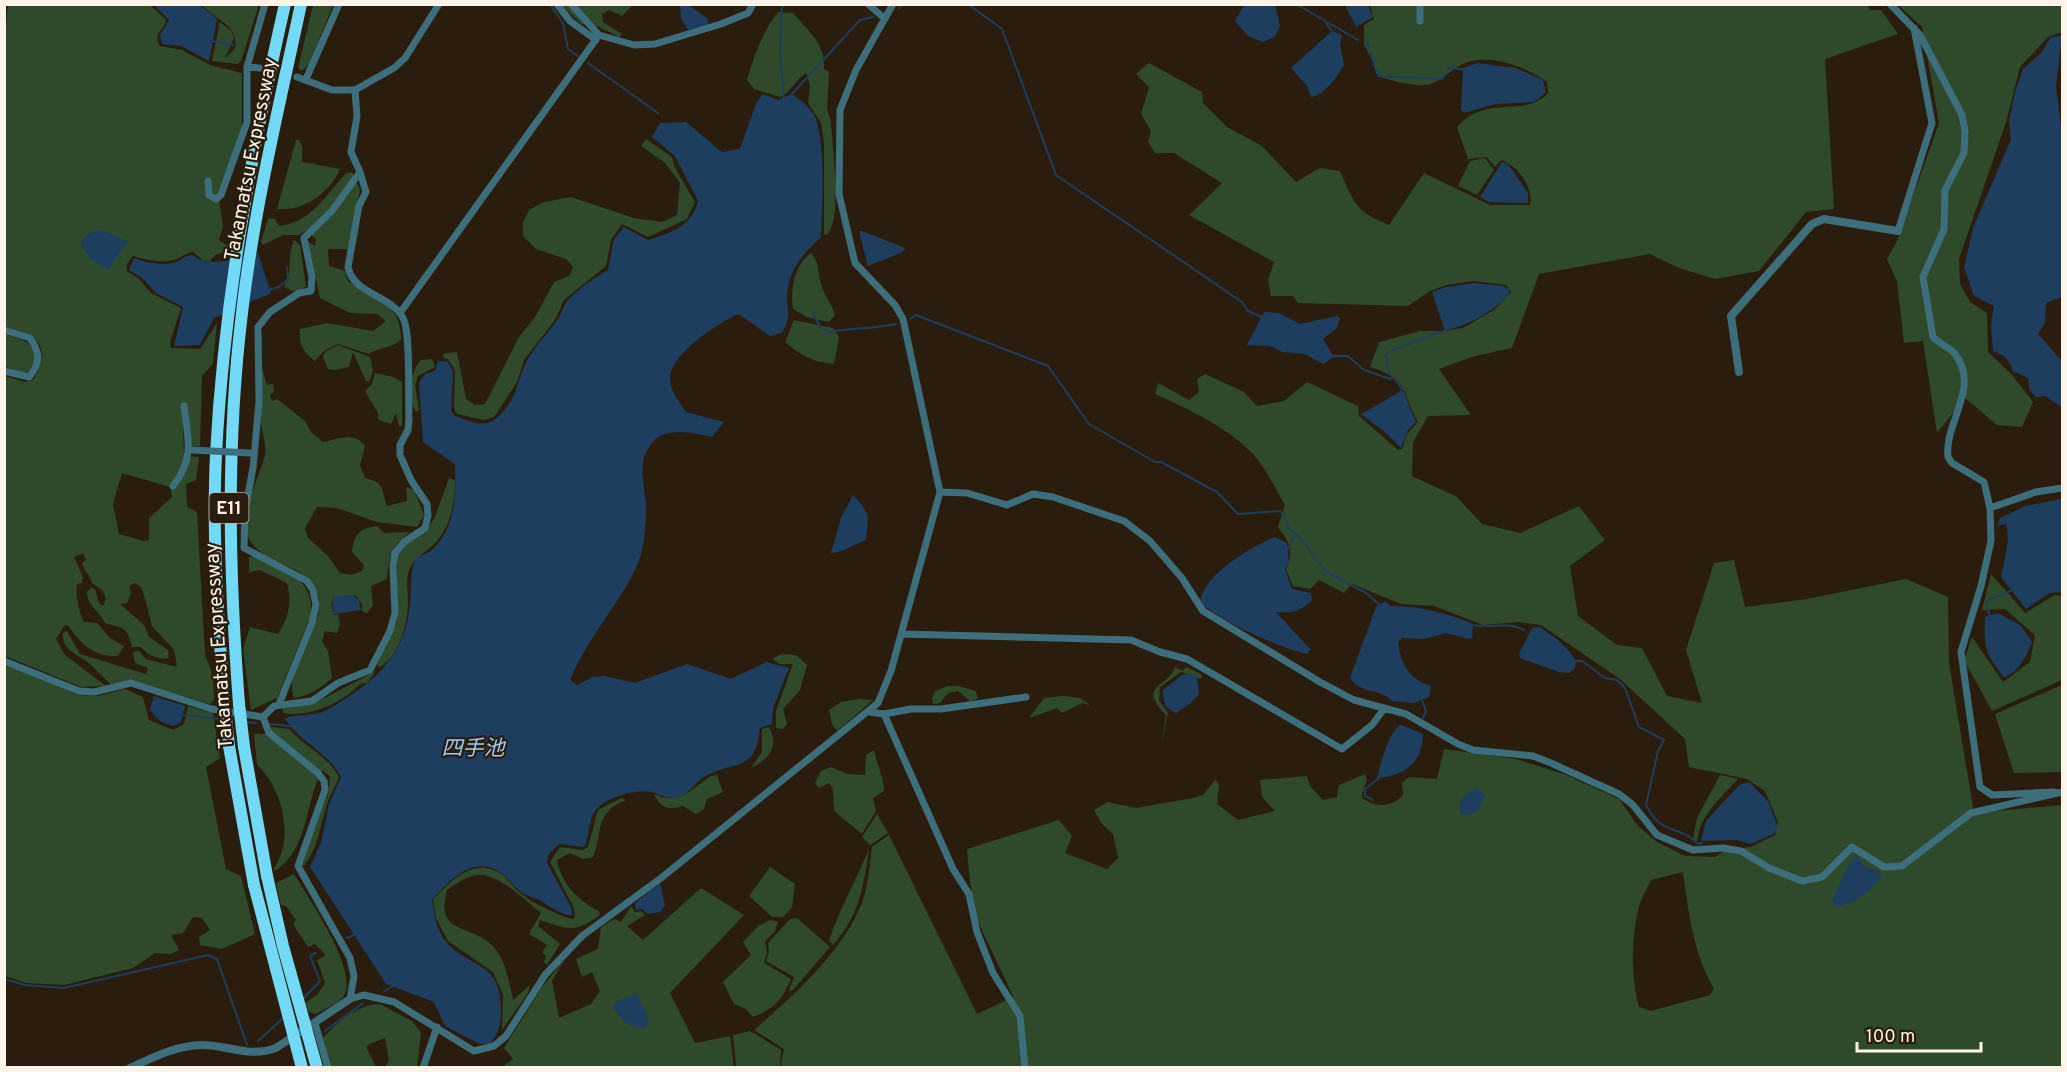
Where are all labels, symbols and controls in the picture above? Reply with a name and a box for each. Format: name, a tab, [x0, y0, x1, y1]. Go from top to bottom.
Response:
street label: Takamatsu Expressway	[219, 55, 284, 263]
road number: E11	[210, 493, 248, 523]
street label: Takamatsu Expressway	[200, 542, 240, 750]
water label: 四手池	[442, 736, 506, 763]
scale bar	[1857, 1015, 1982, 1053]
text: 100 m	[1866, 1026, 1915, 1049]

